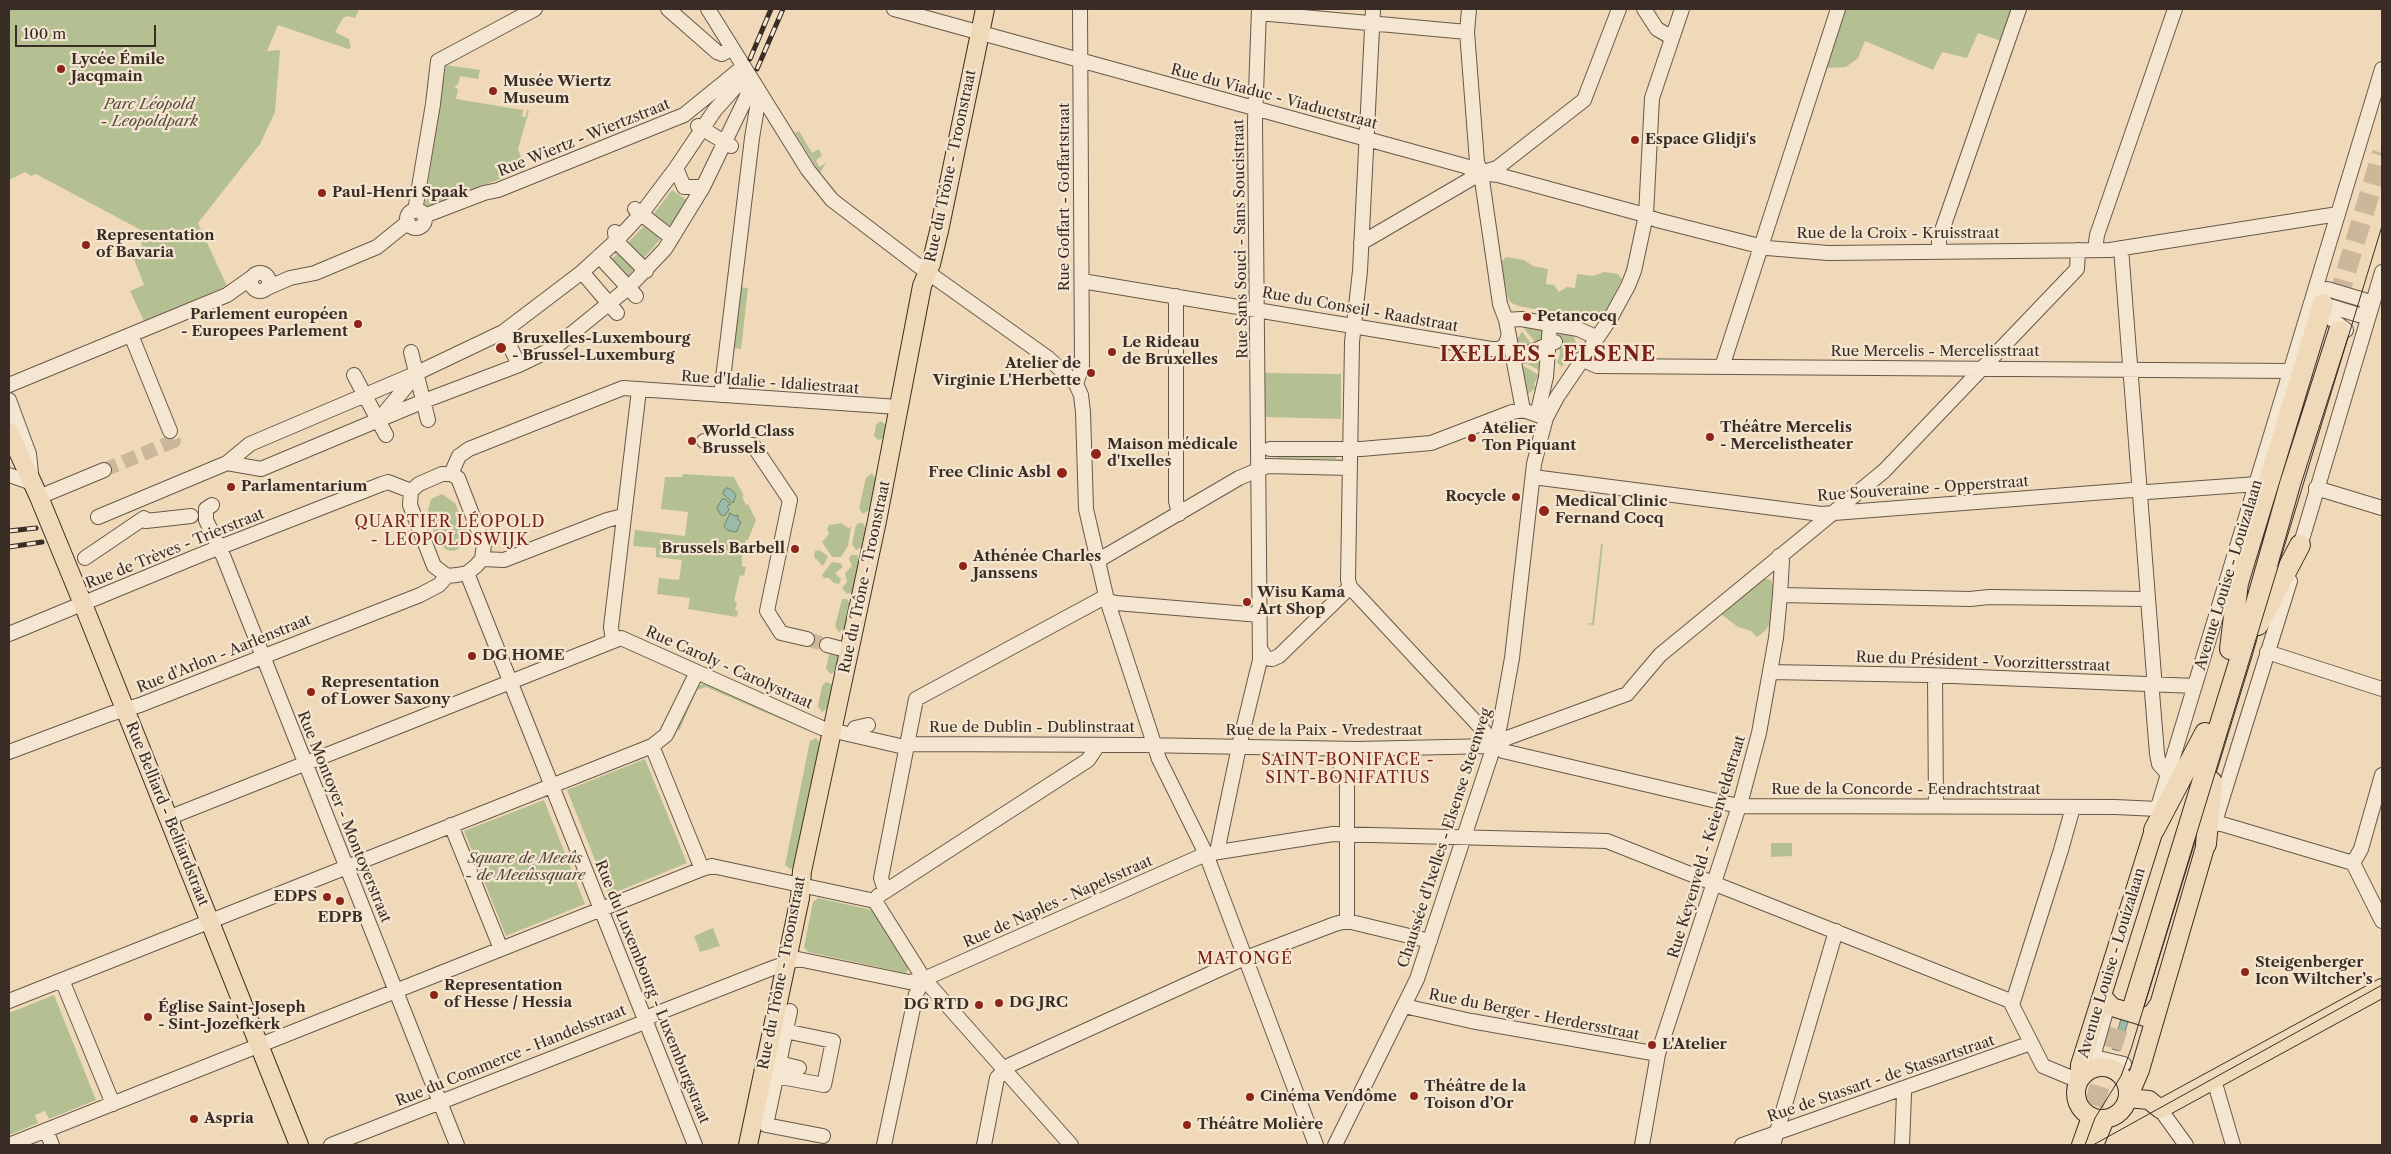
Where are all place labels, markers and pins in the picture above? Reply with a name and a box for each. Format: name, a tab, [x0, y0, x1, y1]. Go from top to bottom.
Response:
place label: Lycée Émile Jacqmain	[71, 51, 165, 86]
marker: Lycée Émile Jacqmain	[55, 63, 67, 75]
place label: Musée Wiertz Museum	[503, 73, 611, 108]
marker: Musée Wiertz Museum	[487, 85, 499, 97]
place label: Espace Glidji's	[1645, 131, 1756, 149]
marker: Espace Glidji's	[1629, 134, 1641, 146]
place label: Paul-Henri Spaak	[332, 184, 468, 202]
marker: Paul-Henri Spaak	[316, 187, 328, 199]
place label: Representation of Bavaria	[96, 227, 215, 262]
marker: Representation of Bavaria	[80, 239, 92, 251]
place label: Parlement européen - Europees Parlement	[181, 306, 348, 341]
place label: Petancocq	[1537, 308, 1617, 326]
marker: Petancocq	[1521, 311, 1533, 323]
marker: Parlement européen - Europees Parlement	[352, 318, 364, 330]
place label: Bruxelles-Luxembourg - Brussel-Luxemburg	[512, 330, 690, 365]
place label: Le Rideau de Bruxelles	[1122, 334, 1218, 369]
marker: Bruxelles-Luxembourg - Brussel-Luxemburg	[494, 341, 508, 355]
marker: Le Rideau de Bruxelles	[1106, 346, 1118, 358]
place label: Atelier de Virginie L'Herbette	[933, 355, 1081, 390]
marker: Atelier de Virginie L'Herbette	[1085, 367, 1097, 379]
place label: Théâtre Mercelis - Mercelistheater	[1720, 419, 1853, 454]
place label: Atelier Ton Piquant	[1482, 420, 1576, 455]
place label: World Class Brussels	[702, 423, 795, 458]
marker: Théâtre Mercelis - Mercelistheater	[1704, 431, 1716, 443]
marker: Atelier Ton Piquant	[1466, 432, 1478, 444]
marker: World Class Brussels	[686, 435, 698, 447]
place label: Maison médicale d'Ixelles	[1107, 436, 1238, 471]
marker: Maison médicale d'Ixelles	[1089, 447, 1103, 461]
place label: Free Clinic Asbl	[928, 464, 1051, 482]
marker: Free Clinic Asbl	[1055, 466, 1069, 480]
place label: Parlamentarium	[241, 478, 367, 496]
marker: Parlamentarium	[225, 481, 237, 493]
place label: Rocycle	[1445, 488, 1506, 506]
marker: Rocycle	[1510, 491, 1522, 503]
place label: Medical Clinic Fernand Cocq	[1555, 493, 1667, 528]
marker: Medical Clinic Fernand Cocq	[1537, 504, 1551, 518]
place label: Brussels Barbell	[661, 540, 785, 558]
marker: Brussels Barbell	[789, 543, 801, 555]
place label: Athénée Charles Janssens	[973, 548, 1101, 583]
marker: Athénée Charles Janssens	[957, 560, 969, 572]
place label: Wisu Kama Art Shop	[1257, 584, 1345, 619]
marker: Wisu Kama Art Shop	[1241, 596, 1253, 608]
place label: DG HOME	[482, 647, 565, 665]
marker: DG HOME	[466, 650, 478, 662]
place label: Representation of Lower Saxony	[321, 674, 450, 709]
marker: Representation of Lower Saxony	[305, 686, 317, 698]
place label: EDPS	[273, 888, 317, 906]
marker: EDPS	[321, 891, 333, 903]
marker: EDPB	[334, 895, 346, 907]
place label: EDPB	[317, 909, 363, 927]
place label: Steigenberger Icon Wiltcher’s	[2255, 954, 2373, 989]
marker: Steigenberger Icon Wiltcher’s	[2239, 966, 2251, 978]
place label: Representation of Hesse / Hessia	[444, 977, 572, 1012]
marker: Representation of Hesse / Hessia	[428, 989, 440, 1001]
place label: DG JRC	[1009, 994, 1068, 1012]
place label: DG RTD	[904, 996, 969, 1014]
marker: DG JRC	[993, 997, 1005, 1009]
place label: Église Saint-Joseph - Sint-Jozefkerk	[158, 999, 306, 1034]
marker: DG RTD	[973, 999, 985, 1011]
marker: Église Saint-Joseph - Sint-Jozefkerk	[142, 1011, 154, 1023]
place label: L'Atelier	[1662, 1036, 1727, 1054]
marker: L'Atelier	[1646, 1039, 1658, 1051]
place label: Théâtre de la Toison d’Or	[1424, 1078, 1526, 1113]
place label: Cinéma Vendôme	[1260, 1088, 1397, 1106]
marker: Théâtre de la Toison d’Or	[1408, 1090, 1420, 1102]
marker: Cinéma Vendôme	[1244, 1091, 1256, 1103]
place label: Aspria	[204, 1110, 254, 1128]
marker: Aspria	[188, 1113, 200, 1125]
place label: Théâtre Molière	[1197, 1116, 1323, 1134]
marker: Théâtre Molière	[1181, 1119, 1193, 1131]

